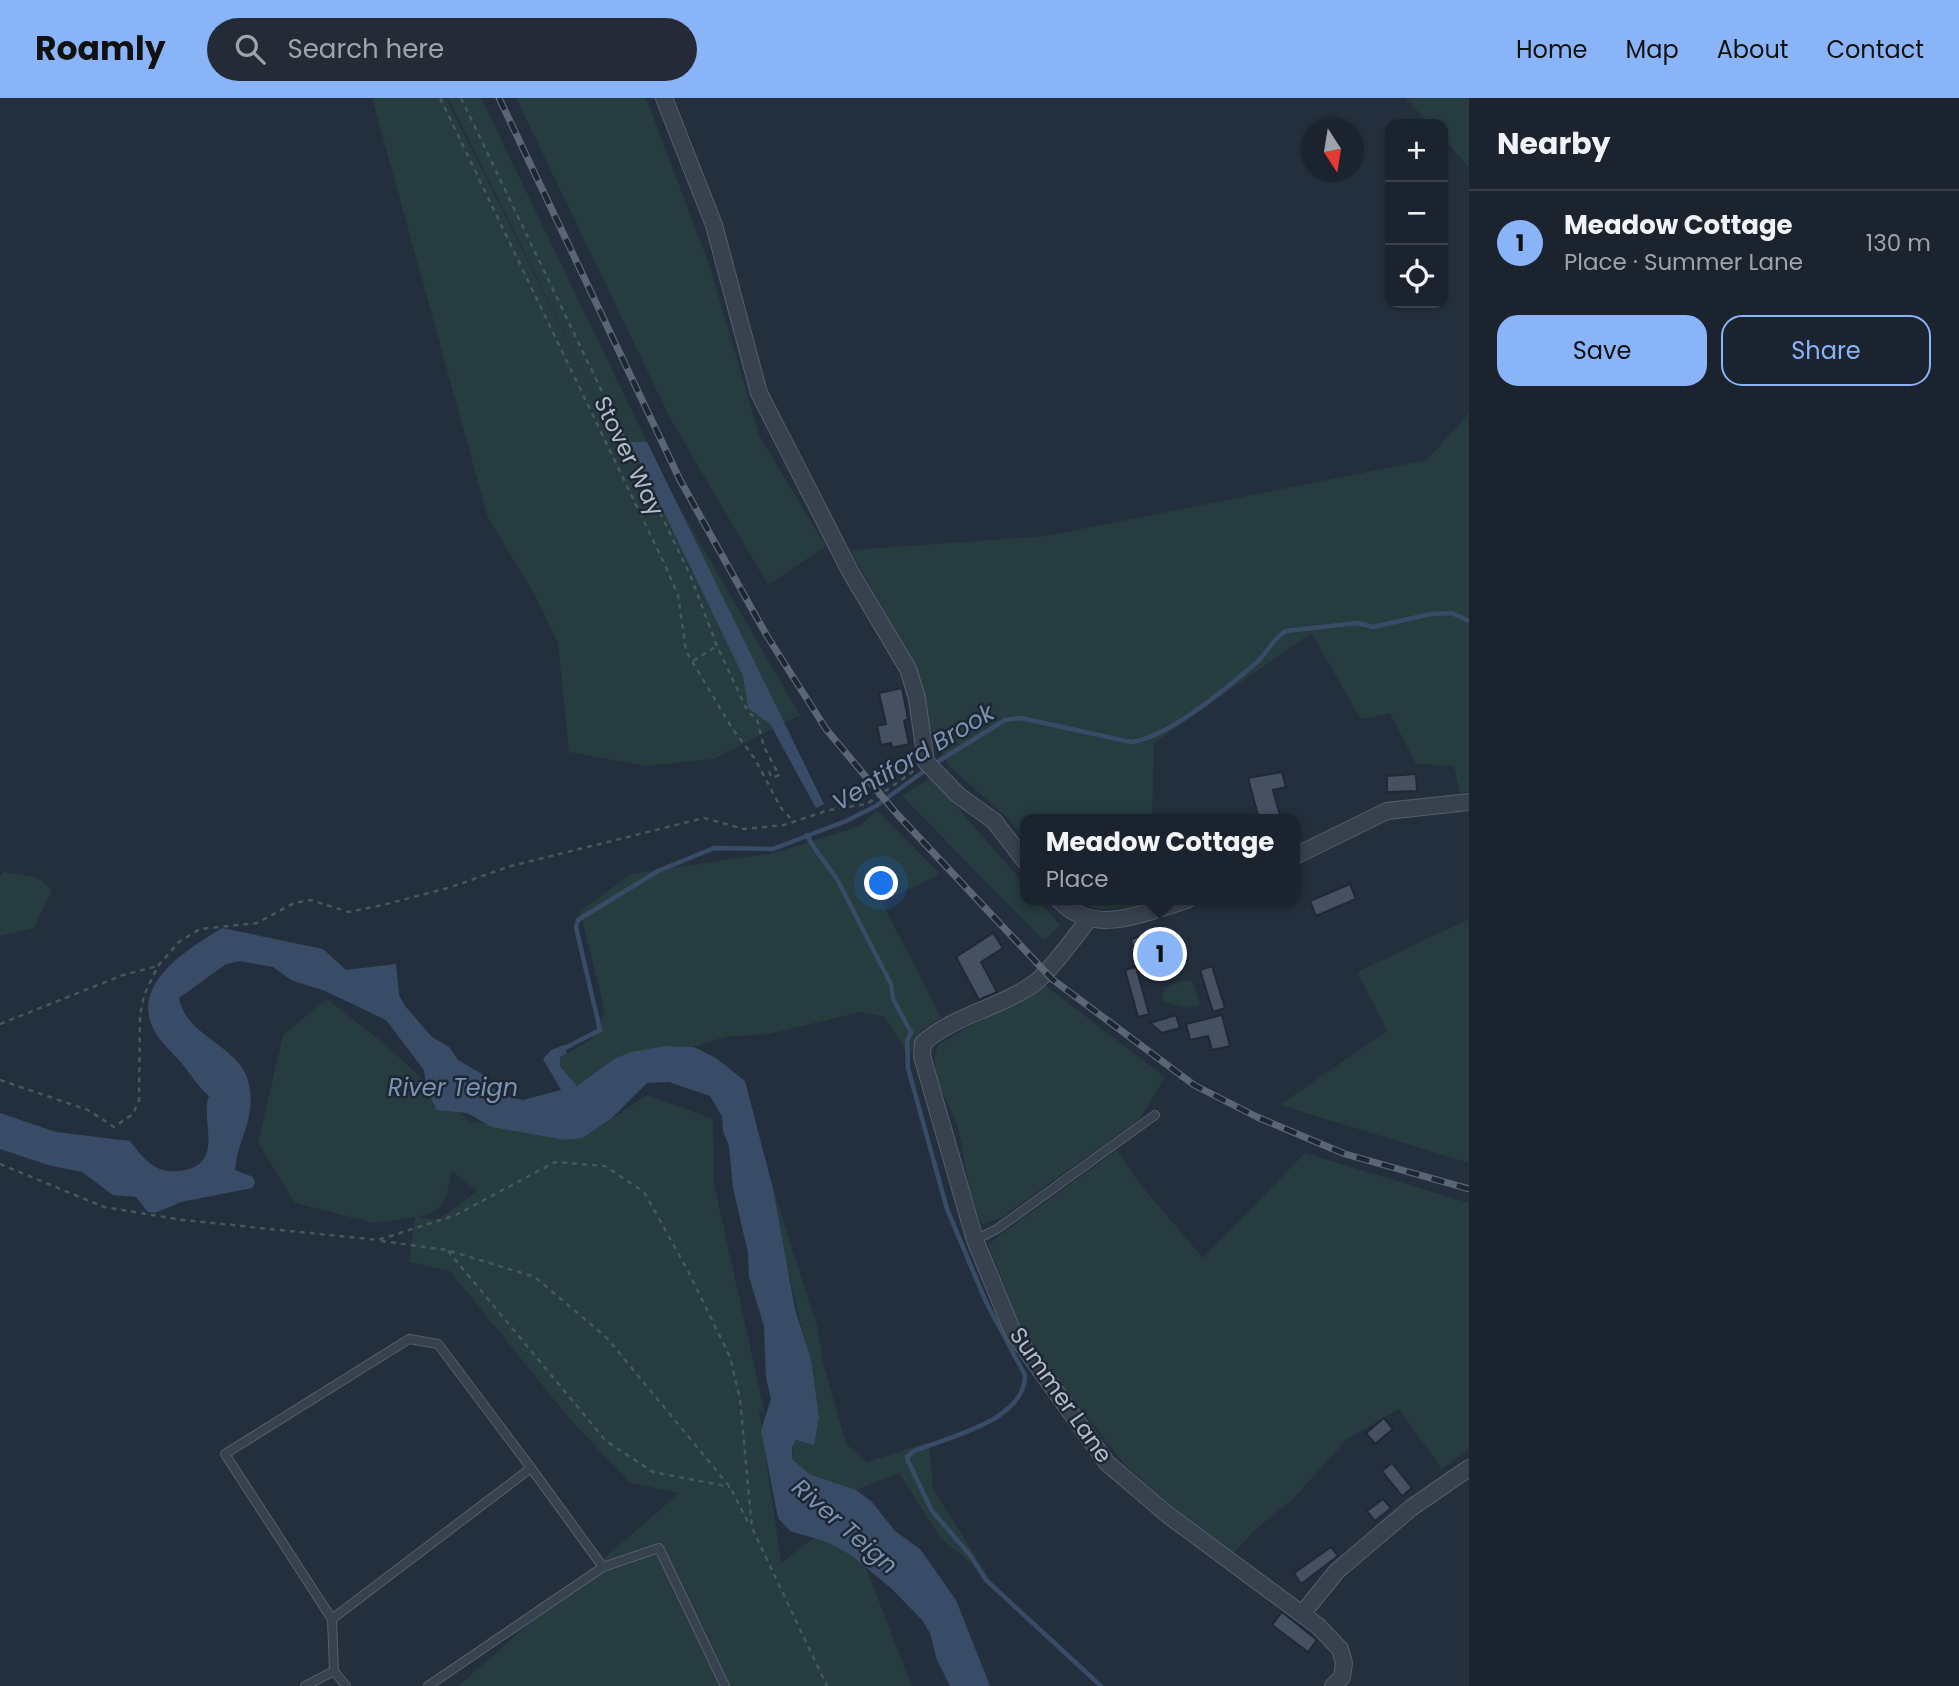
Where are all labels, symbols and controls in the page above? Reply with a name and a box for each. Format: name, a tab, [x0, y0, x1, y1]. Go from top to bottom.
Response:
search box	[207, 18, 697, 81]
text: Roamly	[35, 25, 165, 72]
icon: search	[231, 30, 269, 68]
text: Search here	[287, 31, 444, 67]
text: Home	[1516, 33, 1588, 66]
text: Map	[1626, 33, 1679, 66]
text: About	[1717, 33, 1788, 66]
text: Contact	[1826, 33, 1924, 66]
north arrow	[1301, 119, 1364, 182]
map controls	[1385, 119, 1448, 308]
button: +	[1385, 119, 1448, 182]
text: Nearby	[1497, 122, 1611, 165]
button: −	[1385, 182, 1448, 245]
text: Meadow Cottage	[1564, 207, 1793, 243]
text: 1	[1516, 227, 1524, 259]
text: 130 m	[1866, 227, 1931, 259]
button: locate	[1385, 245, 1448, 308]
text: Place · Summer Lane	[1564, 246, 1803, 278]
button: Save	[1497, 315, 1707, 386]
button: Share	[1721, 315, 1931, 386]
street label: Stover Way	[586, 391, 672, 521]
water label: Ventiford Brook	[826, 695, 1002, 818]
popup	[1020, 814, 1300, 905]
text: Meadow Cottage	[1046, 824, 1274, 860]
text: Place	[1046, 863, 1108, 895]
your location	[864, 866, 898, 900]
pin: 1	[1137, 928, 1183, 980]
water label: River Teign	[388, 1071, 518, 1104]
street label: Summer Lane	[1002, 1321, 1120, 1469]
water label: River Teign	[785, 1471, 905, 1581]

